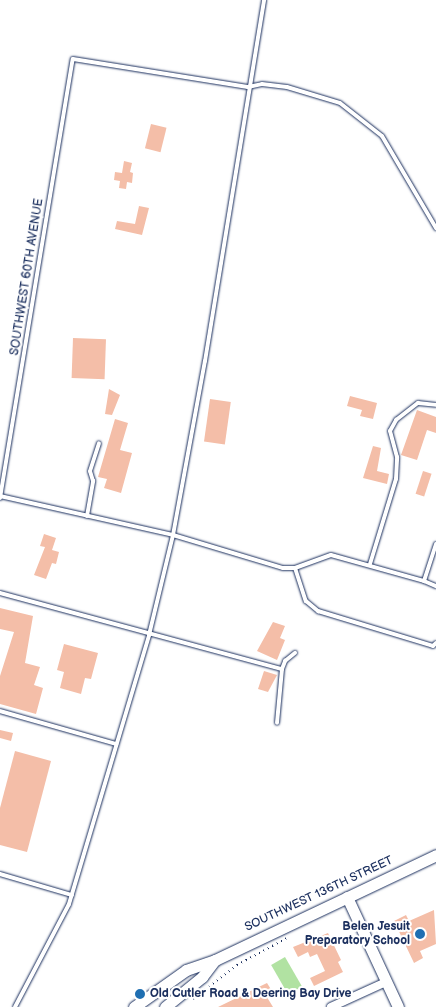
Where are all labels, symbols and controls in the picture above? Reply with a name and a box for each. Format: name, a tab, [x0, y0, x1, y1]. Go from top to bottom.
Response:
street label: SOUTHWEST 60TH AVENUE	[7, 198, 47, 356]
street label: SOUTHWEST 136TH STREET	[243, 853, 395, 935]
place label: Belen Jesuit Preparatory School	[304, 920, 410, 948]
marker: Belen Jesuit Preparatory School	[414, 928, 426, 940]
place label: Old Cutler Road & Deering Bay Drive	[150, 987, 352, 1001]
marker: Old Cutler Road & Deering Bay Drive	[134, 988, 146, 1000]

